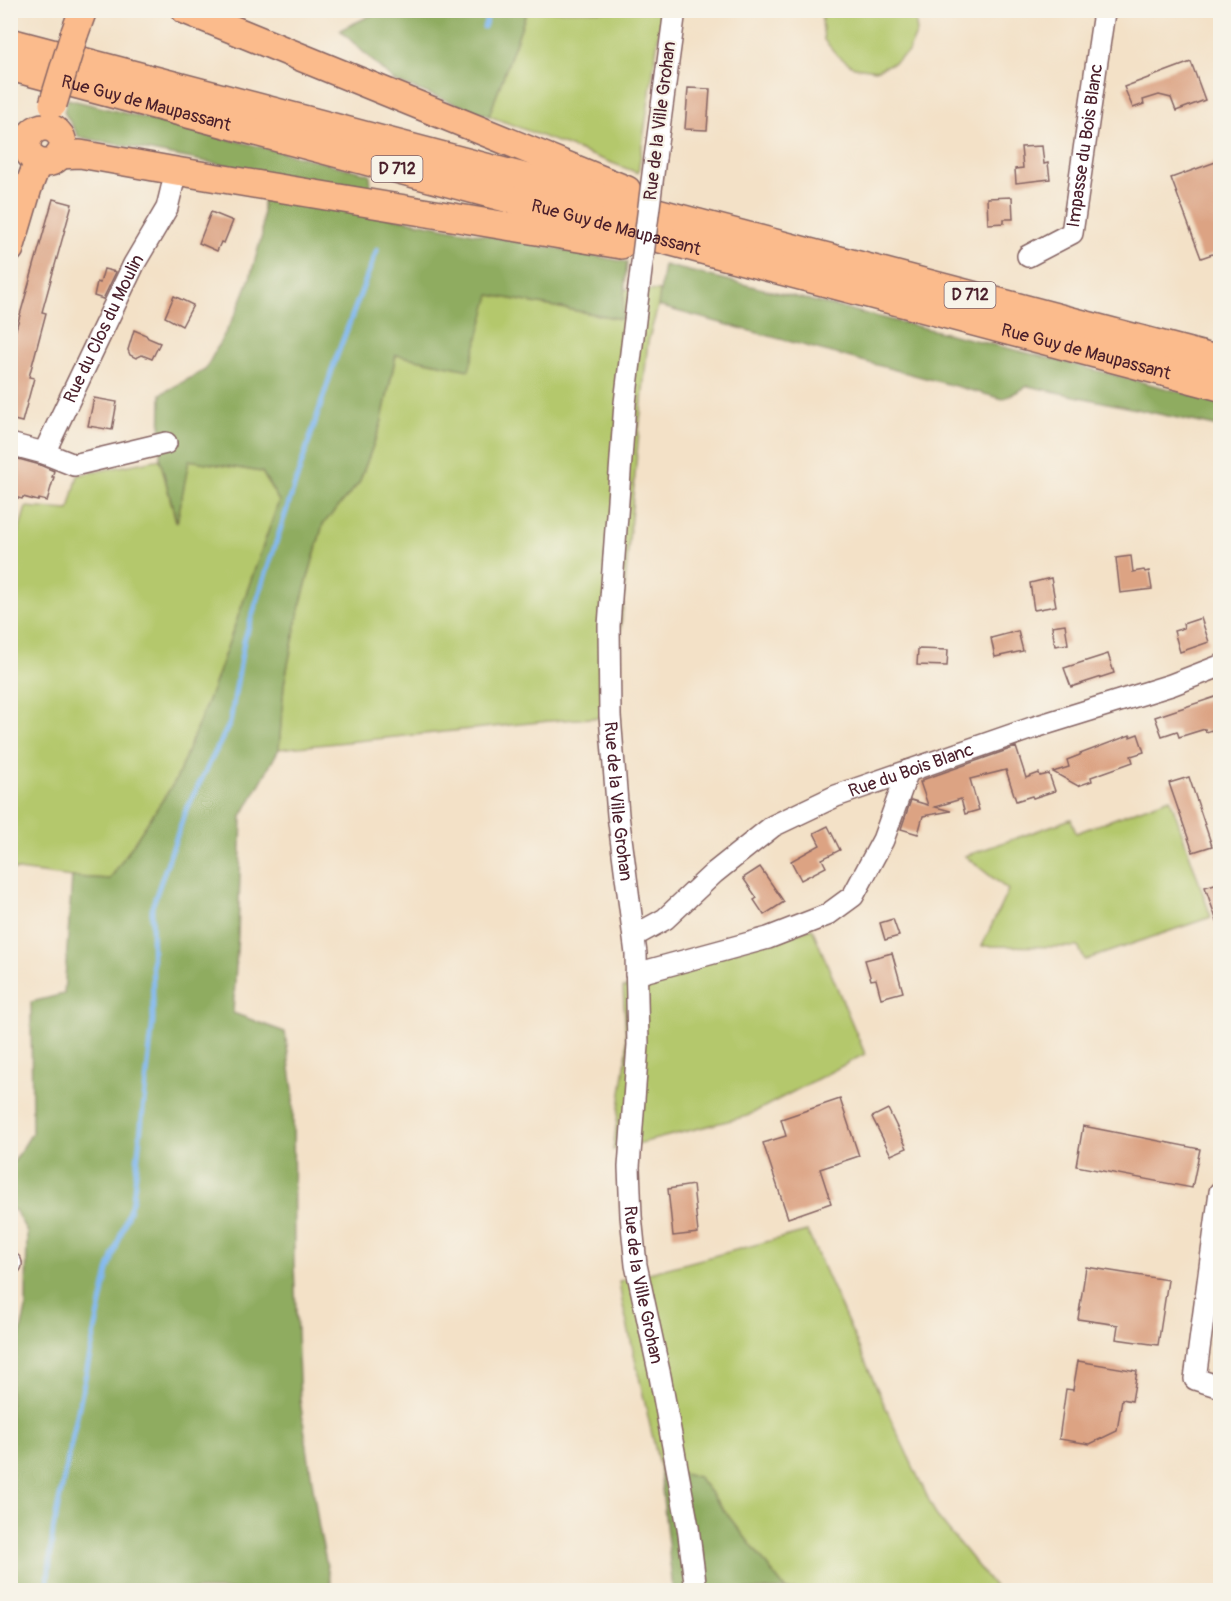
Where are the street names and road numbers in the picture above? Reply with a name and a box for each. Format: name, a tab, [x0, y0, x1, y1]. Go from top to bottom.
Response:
street label: Rue de la Ville Grohan	[639, 40, 681, 202]
street label: Impasse du Bois Blanc	[1061, 62, 1108, 229]
street label: Rue Guy de Maupassant	[59, 70, 234, 137]
road number: D 712	[372, 156, 422, 182]
street label: Rue Guy de Maupassant	[529, 194, 704, 261]
street label: Rue du Clos du Moulin	[58, 250, 149, 407]
road number: D 712	[944, 282, 996, 308]
street label: Rue Guy de Maupassant	[999, 318, 1174, 385]
street label: Rue de la Ville Grohan	[599, 721, 638, 882]
street label: Rue du Bois Blanc	[845, 738, 976, 802]
street label: Rue de la Ville Grohan	[619, 1205, 669, 1366]

